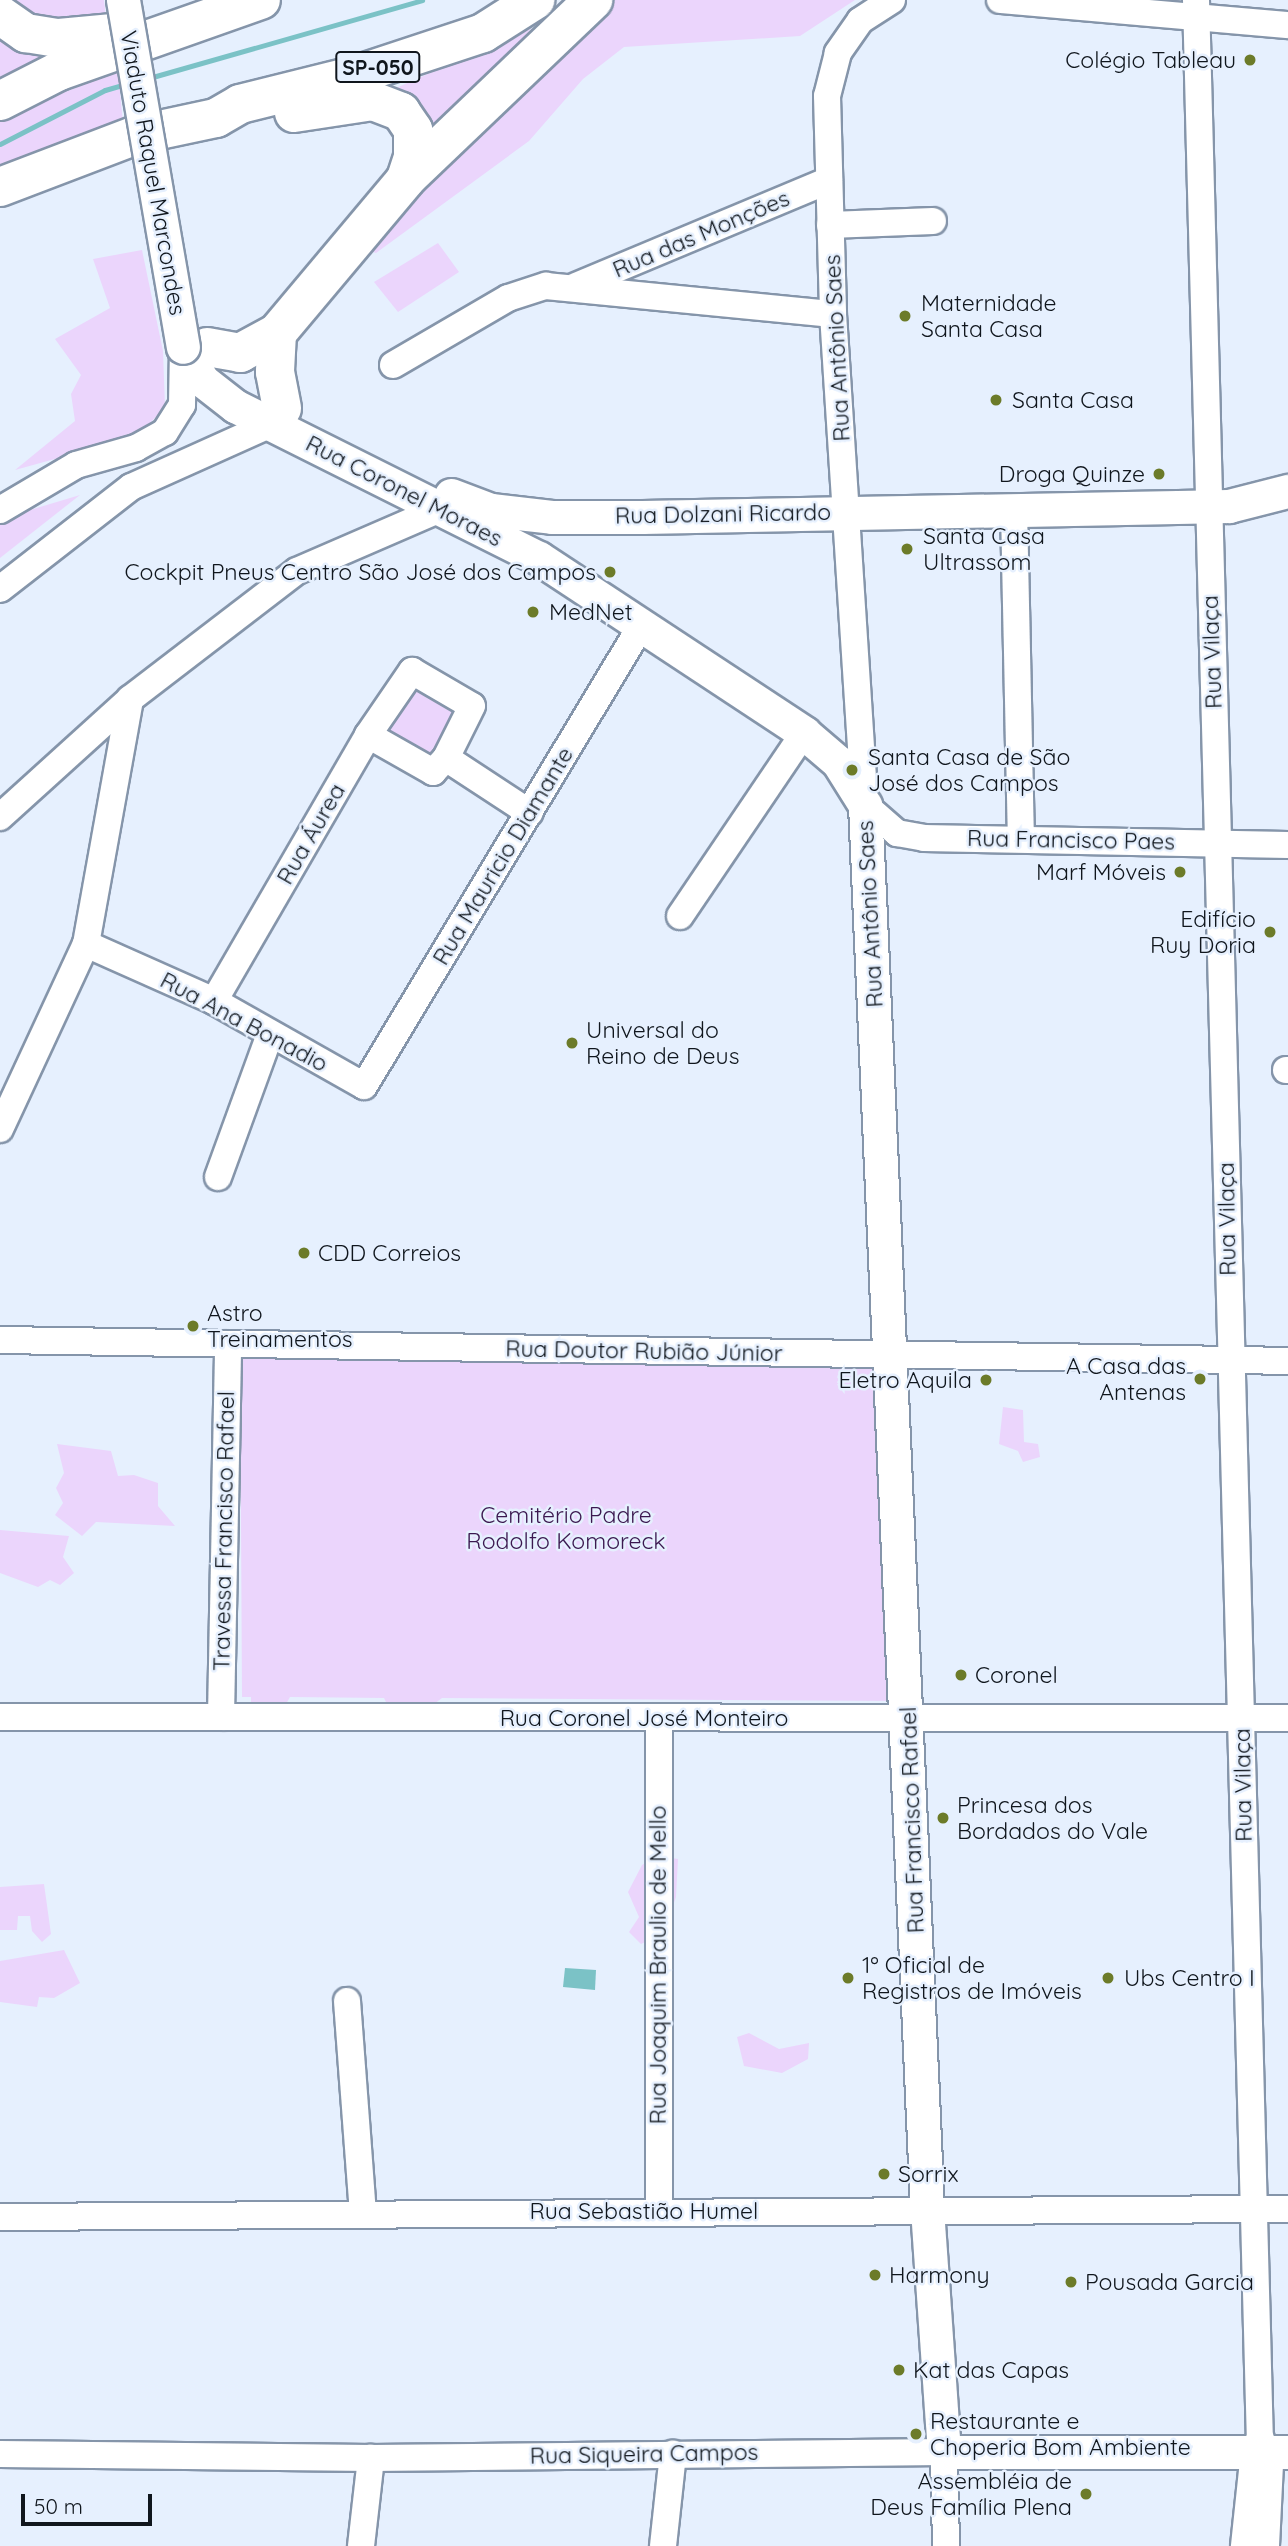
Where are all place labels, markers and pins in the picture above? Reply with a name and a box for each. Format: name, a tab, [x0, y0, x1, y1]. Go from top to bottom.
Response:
place label: Colégio Tableau	[1065, 46, 1236, 74]
marker: Colégio Tableau	[1242, 52, 1258, 68]
place label: Maternidade Santa Casa	[921, 289, 1057, 343]
marker: Maternidade Santa Casa	[895, 306, 915, 326]
place label: Santa Casa	[1012, 386, 1134, 414]
marker: Santa Casa	[986, 390, 1006, 410]
place label: Droga Quinze	[999, 460, 1145, 488]
marker: Droga Quinze	[1151, 466, 1167, 482]
place label: Santa Casa Ultrassom	[923, 522, 1045, 576]
marker: Santa Casa Ultrassom	[897, 539, 917, 559]
place label: Cockpit Pneus Centro São José dos Campos	[125, 558, 596, 586]
marker: Cockpit Pneus Centro São José dos Campos	[602, 564, 618, 580]
place label: MedNet	[549, 598, 632, 626]
marker: MedNet	[523, 602, 543, 622]
place label: Santa Casa de São José dos Campos	[868, 743, 1070, 797]
marker: Santa Casa de São José dos Campos	[842, 760, 862, 780]
place label: Marf Móveis	[1036, 858, 1166, 886]
marker: Marf Móveis	[1172, 864, 1188, 880]
place label: Edifício Ruy Doria	[1150, 905, 1256, 959]
marker: Edifício Ruy Doria	[1262, 924, 1278, 940]
place label: Universal do Reino de Deus	[586, 1016, 739, 1070]
marker: Universal do Reino de Deus	[564, 1035, 580, 1051]
place label: CDD Correios	[318, 1239, 461, 1267]
marker: CDD Correios	[296, 1245, 312, 1261]
place label: Astro Treinamentos	[207, 1299, 353, 1353]
marker: Astro Treinamentos	[185, 1318, 201, 1334]
place label: A Casa das Antenas	[1066, 1352, 1186, 1406]
place label: Eletro Aquila	[839, 1366, 972, 1394]
marker: A Casa das Antenas	[1192, 1371, 1208, 1387]
marker: Eletro Aquila	[978, 1372, 994, 1388]
place label: Coronel	[975, 1661, 1058, 1689]
marker: Coronel	[953, 1667, 969, 1683]
place label: Princesa dos Bordados do Vale	[957, 1791, 1148, 1845]
marker: Princesa dos Bordados do Vale	[935, 1810, 951, 1826]
place label: 1º Oficial de Registros de Imóveis	[862, 1951, 1082, 2005]
place label: Ubs Centro I	[1124, 1964, 1255, 1992]
marker: Ubs Centro I	[1098, 1968, 1118, 1988]
marker: 1º Oficial de Registros de Imóveis	[840, 1970, 856, 1986]
place label: Sorrix	[898, 2160, 959, 2188]
marker: Sorrix	[876, 2166, 892, 2182]
place label: Harmony	[889, 2261, 989, 2289]
marker: Harmony	[867, 2267, 883, 2283]
place label: Pousada Garcia	[1085, 2268, 1254, 2296]
marker: Pousada Garcia	[1063, 2274, 1079, 2290]
place label: Kat das Capas	[913, 2356, 1069, 2384]
marker: Kat das Capas	[891, 2362, 907, 2378]
place label: Restaurante e Choperia Bom Ambiente	[930, 2407, 1191, 2461]
marker: Restaurante e Choperia Bom Ambiente	[908, 2426, 924, 2442]
place label: Assembléia de Deus Família Plena	[870, 2467, 1072, 2521]
marker: Assembléia de Deus Família Plena	[1078, 2486, 1094, 2502]

